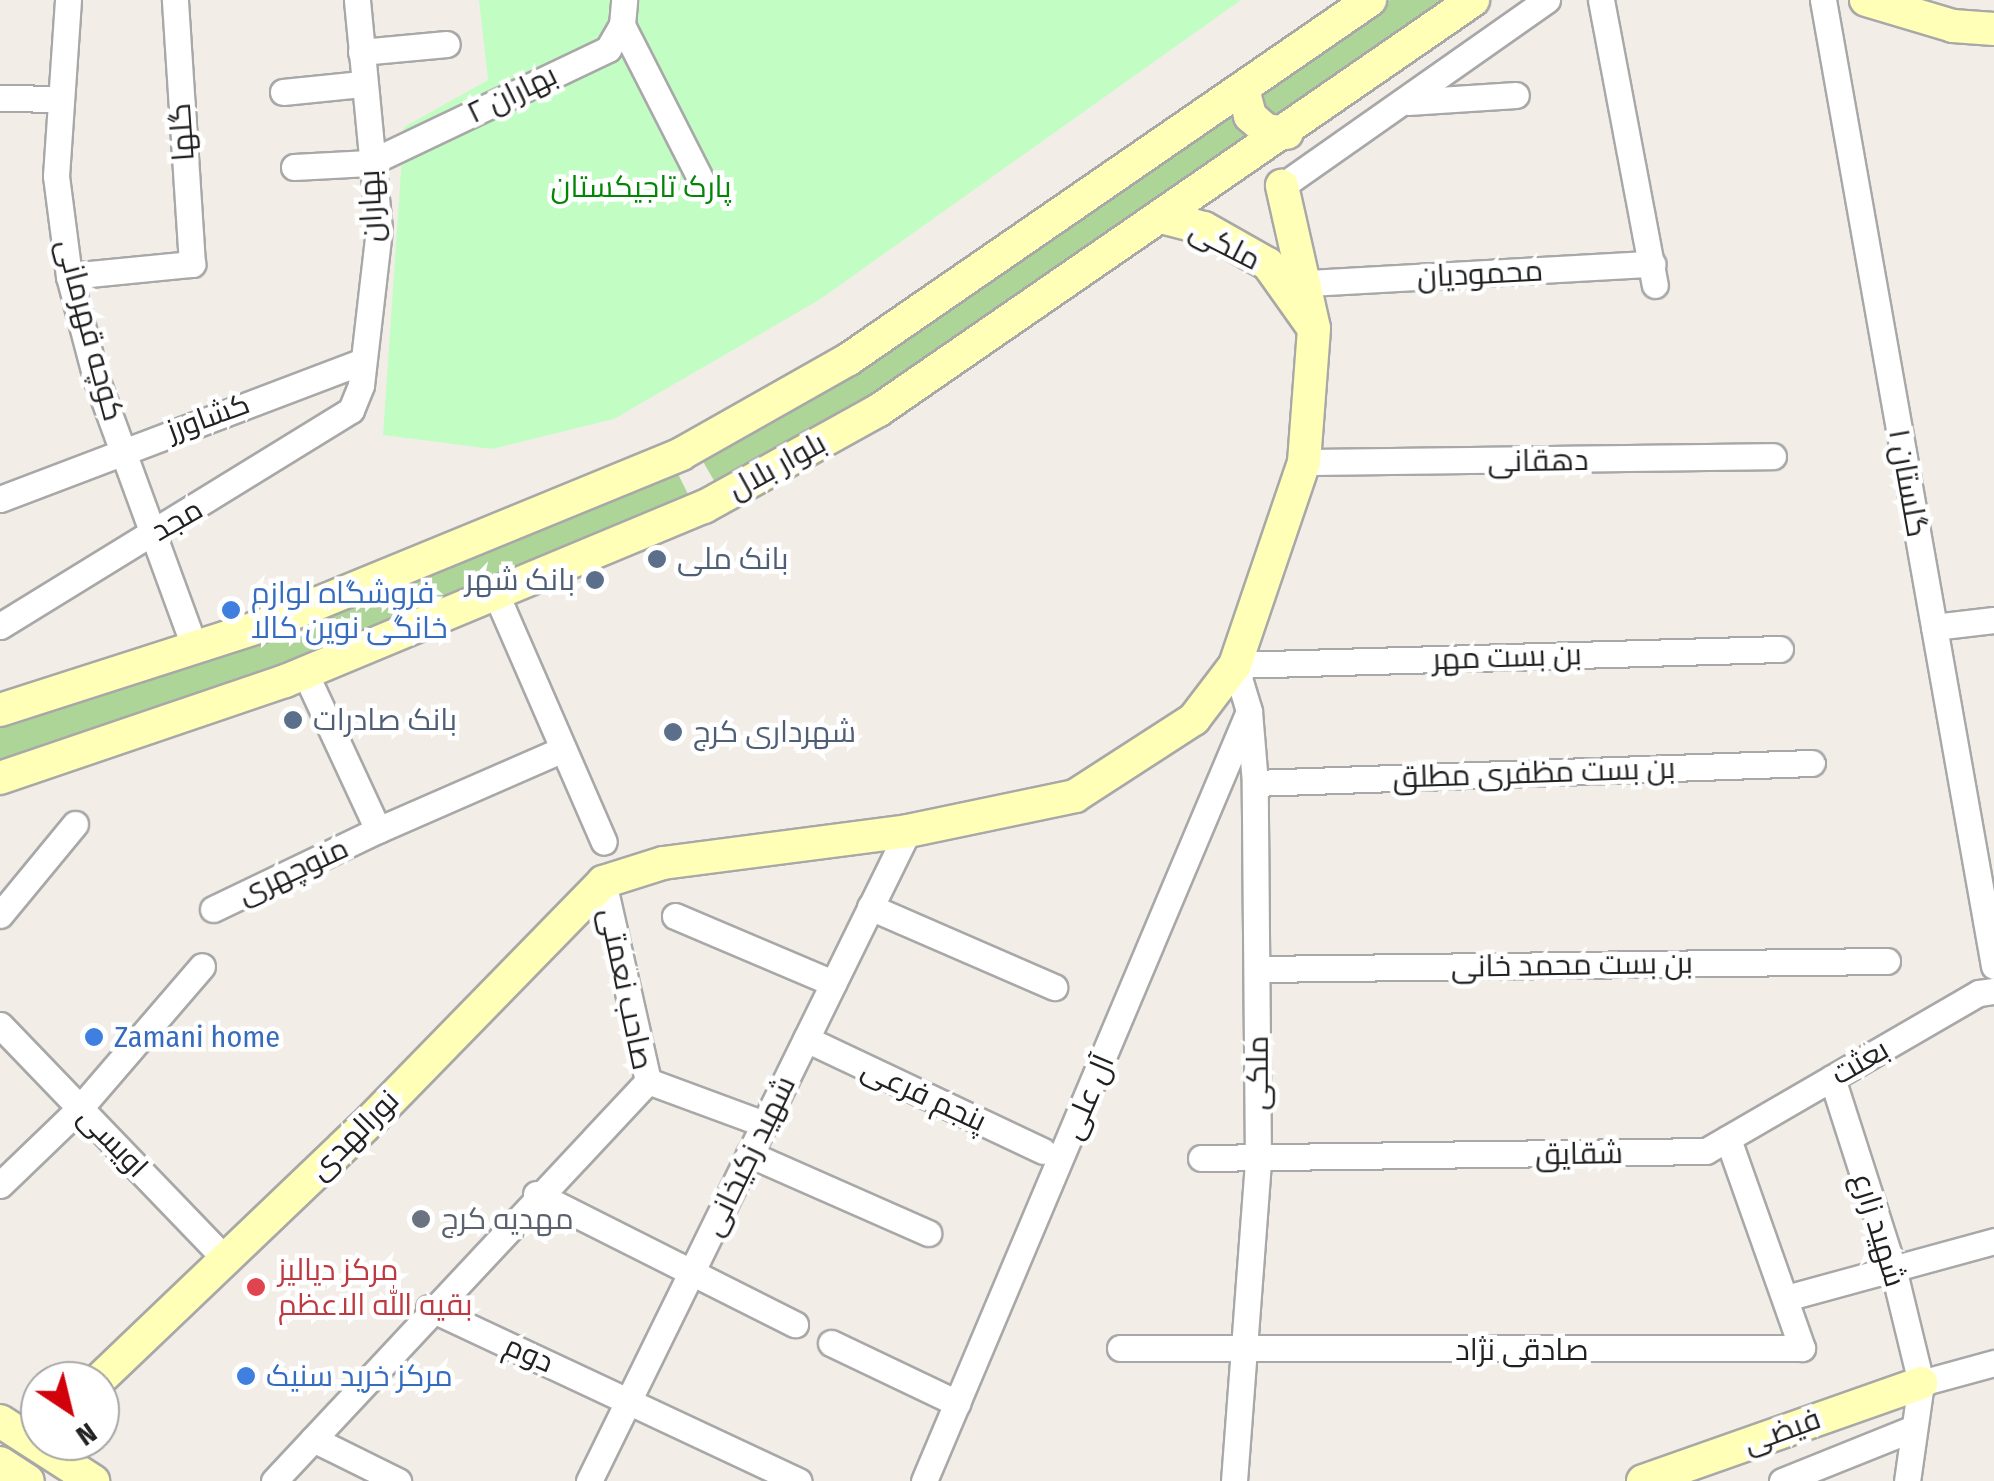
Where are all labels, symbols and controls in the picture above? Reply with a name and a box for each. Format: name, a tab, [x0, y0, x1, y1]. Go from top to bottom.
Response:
street label: بهاران ۲	[461, 57, 563, 131]
street label: گلها	[162, 102, 202, 162]
street label: بهاران	[351, 169, 391, 243]
park label: پارک تاجیکستان	[551, 169, 731, 205]
street label: ملکی	[1184, 212, 1266, 278]
street label: کوچه قهرمانی	[48, 235, 132, 425]
street label: محمودیان	[1416, 253, 1544, 295]
street label: کشاورز	[162, 385, 254, 449]
street label: بلوار بلال	[722, 425, 832, 507]
street label: گلستان ۱	[1881, 426, 1935, 540]
street label: دهقانی	[1487, 442, 1589, 480]
street label: مجد	[145, 491, 209, 549]
place label: بانک ملی	[677, 541, 788, 577]
marker: بانک ملی	[646, 548, 668, 570]
place label: بانک شهر	[465, 562, 575, 598]
marker: بانک شهر	[584, 569, 606, 591]
place label: فروشگاه لوازم خانگی نوین کالا	[251, 575, 448, 646]
marker: فروشگاه لوازم خانگی نوین کالا	[220, 599, 242, 621]
street label: بن بست مهر	[1432, 636, 1582, 678]
place label: بانک صادرات	[313, 702, 457, 738]
marker: بانک صادرات	[282, 709, 304, 731]
place label: شهرداری کرج	[693, 714, 856, 750]
marker: شهرداری کرج	[662, 721, 684, 743]
street label: بن بست مظفری مطلق	[1392, 750, 1676, 796]
street label: منوچهری	[232, 830, 354, 912]
street label: صاحب نعمتی	[591, 905, 661, 1073]
street label: بن بست محمد خانی	[1451, 945, 1693, 985]
place label: Zamani home	[114, 1019, 280, 1055]
marker: Zamani home	[83, 1026, 105, 1048]
street label: بعثت	[1825, 1031, 1895, 1093]
street label: ملکی	[1240, 1036, 1276, 1110]
street label: آل علی	[1054, 1049, 1122, 1145]
street label: پنجم فرعی	[856, 1051, 992, 1139]
street label: شهید زکیخانی	[695, 1070, 803, 1242]
street label: نورالهدی	[302, 1083, 406, 1187]
street label: اویسی	[71, 1099, 155, 1185]
street label: شقایق	[1535, 1135, 1623, 1173]
street label: شهید زارع	[1845, 1169, 1913, 1291]
place label: مهدیه کرج	[441, 1201, 574, 1237]
marker: مهدیه کرج	[410, 1208, 432, 1230]
place label: مرکز دیالیز بقیه الله الاعظم	[278, 1252, 473, 1322]
marker: مرکز دیالیز بقیه الله الاعظم	[243, 1274, 269, 1300]
street label: دوم	[499, 1327, 559, 1381]
street label: صادقی نژاد	[1455, 1332, 1589, 1368]
place label: مرکز خرید سنیک	[266, 1358, 453, 1394]
north arrow	[20, 1361, 120, 1461]
marker: مرکز خرید سنیک	[235, 1365, 257, 1387]
street label: فیضی	[1739, 1401, 1825, 1461]
text: N	[70, 1416, 103, 1453]

